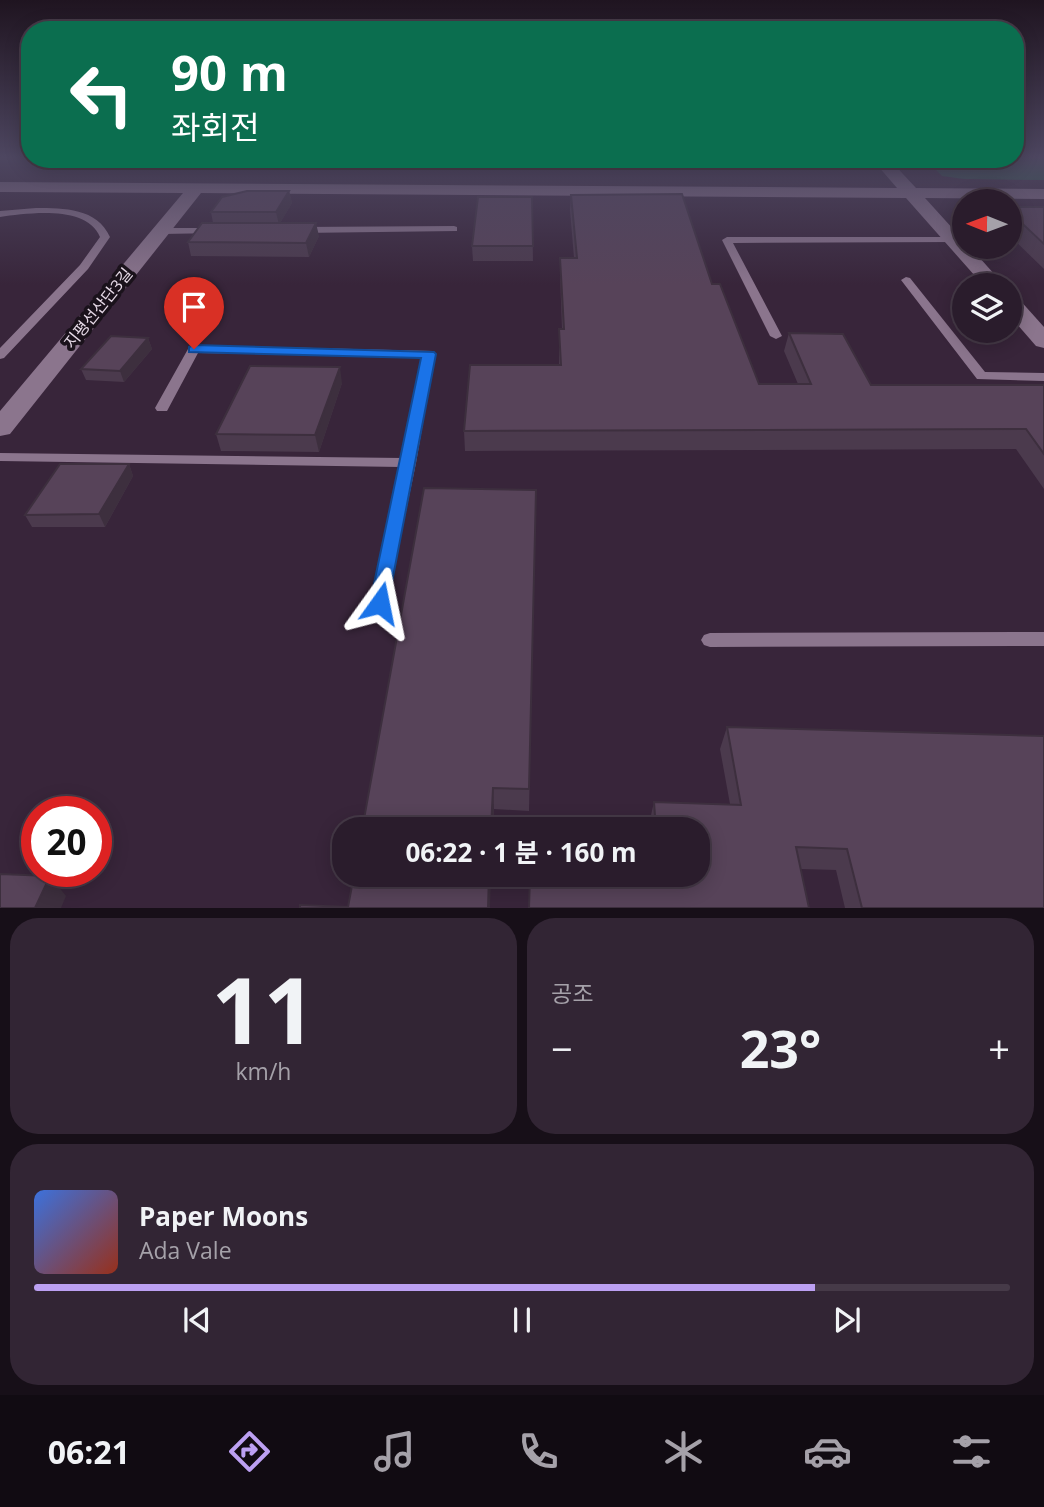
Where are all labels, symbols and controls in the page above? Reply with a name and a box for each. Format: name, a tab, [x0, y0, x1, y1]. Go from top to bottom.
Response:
text: 90 m	[171, 39, 288, 105]
icon: left	[56, 49, 147, 140]
text: 좌회전	[171, 105, 259, 148]
north arrow	[952, 189, 1022, 259]
map controls	[952, 189, 1022, 343]
street label: 지평선산단3길	[59, 263, 137, 353]
button: layers	[952, 273, 1022, 343]
pin	[164, 277, 224, 349]
icon: arrive	[175, 288, 213, 326]
position arrow	[343, 566, 417, 640]
speed limit sign: 20	[21, 796, 112, 887]
text: 06:22 · 1 분 · 160 m	[405, 834, 637, 870]
text: 11	[211, 947, 316, 1071]
text: 공조	[551, 977, 593, 1009]
text: 23°	[740, 1012, 821, 1083]
text: −	[551, 1022, 573, 1074]
text: +	[988, 1022, 1010, 1074]
text: km/h	[236, 1055, 291, 1087]
text: Paper Moons	[139, 1198, 308, 1234]
text: Ada Vale	[139, 1234, 232, 1266]
icon: previous	[178, 1301, 216, 1339]
icon: pause	[503, 1301, 541, 1339]
icon: next	[828, 1301, 866, 1339]
icon: directions	[225, 1427, 274, 1476]
icon: music	[370, 1427, 419, 1476]
icon: phone	[514, 1427, 563, 1476]
icon: climate	[659, 1427, 708, 1476]
icon: car	[803, 1427, 852, 1476]
icon: filters	[947, 1427, 996, 1476]
text: 06:21	[48, 1430, 130, 1473]

